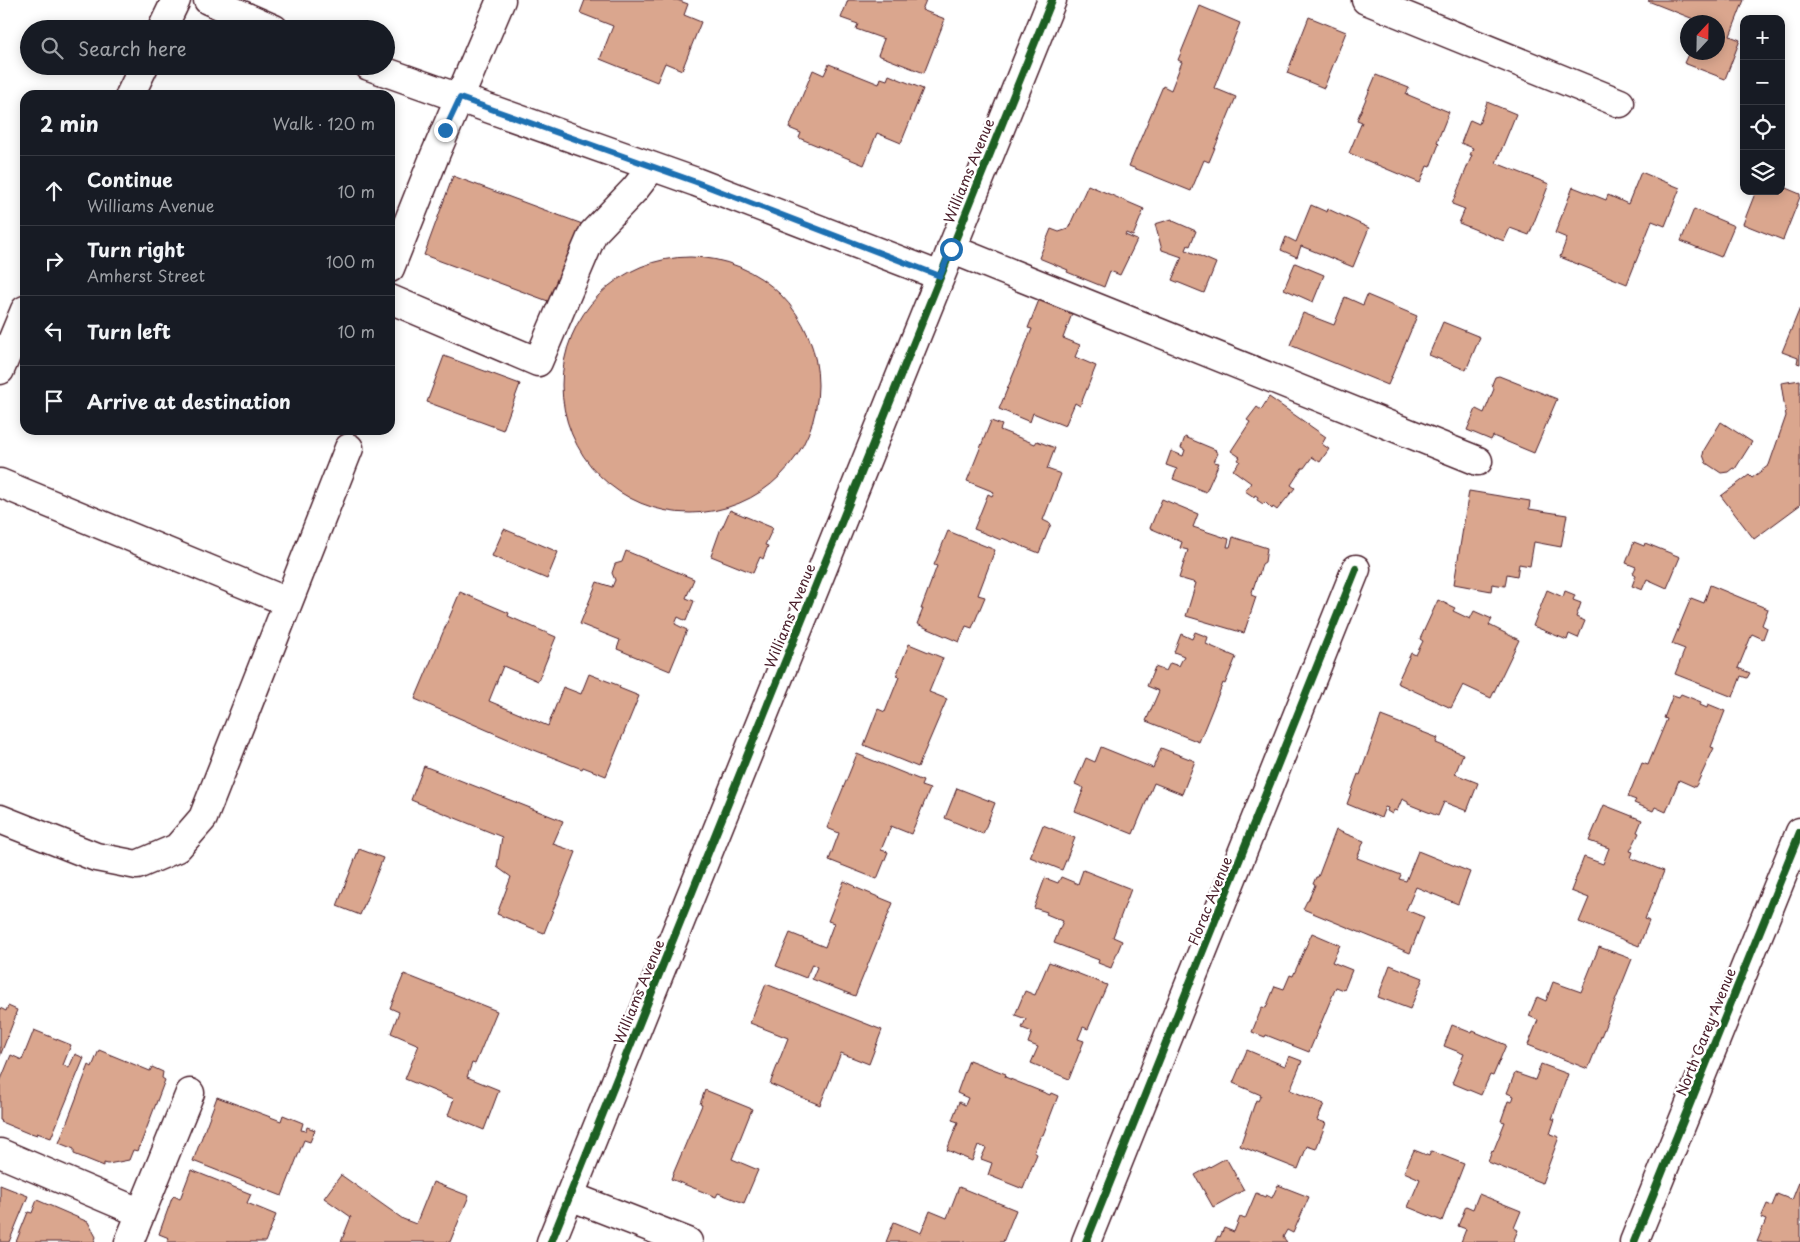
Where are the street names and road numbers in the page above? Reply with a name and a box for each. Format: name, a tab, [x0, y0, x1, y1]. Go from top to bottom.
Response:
street label: Williams Avenue	[938, 115, 999, 226]
street label: Williams Avenue	[759, 560, 820, 671]
street label: Florac Avenue	[1182, 853, 1237, 948]
street label: Williams Avenue	[608, 936, 669, 1047]
street label: North Garey Avenue	[1670, 964, 1741, 1099]

